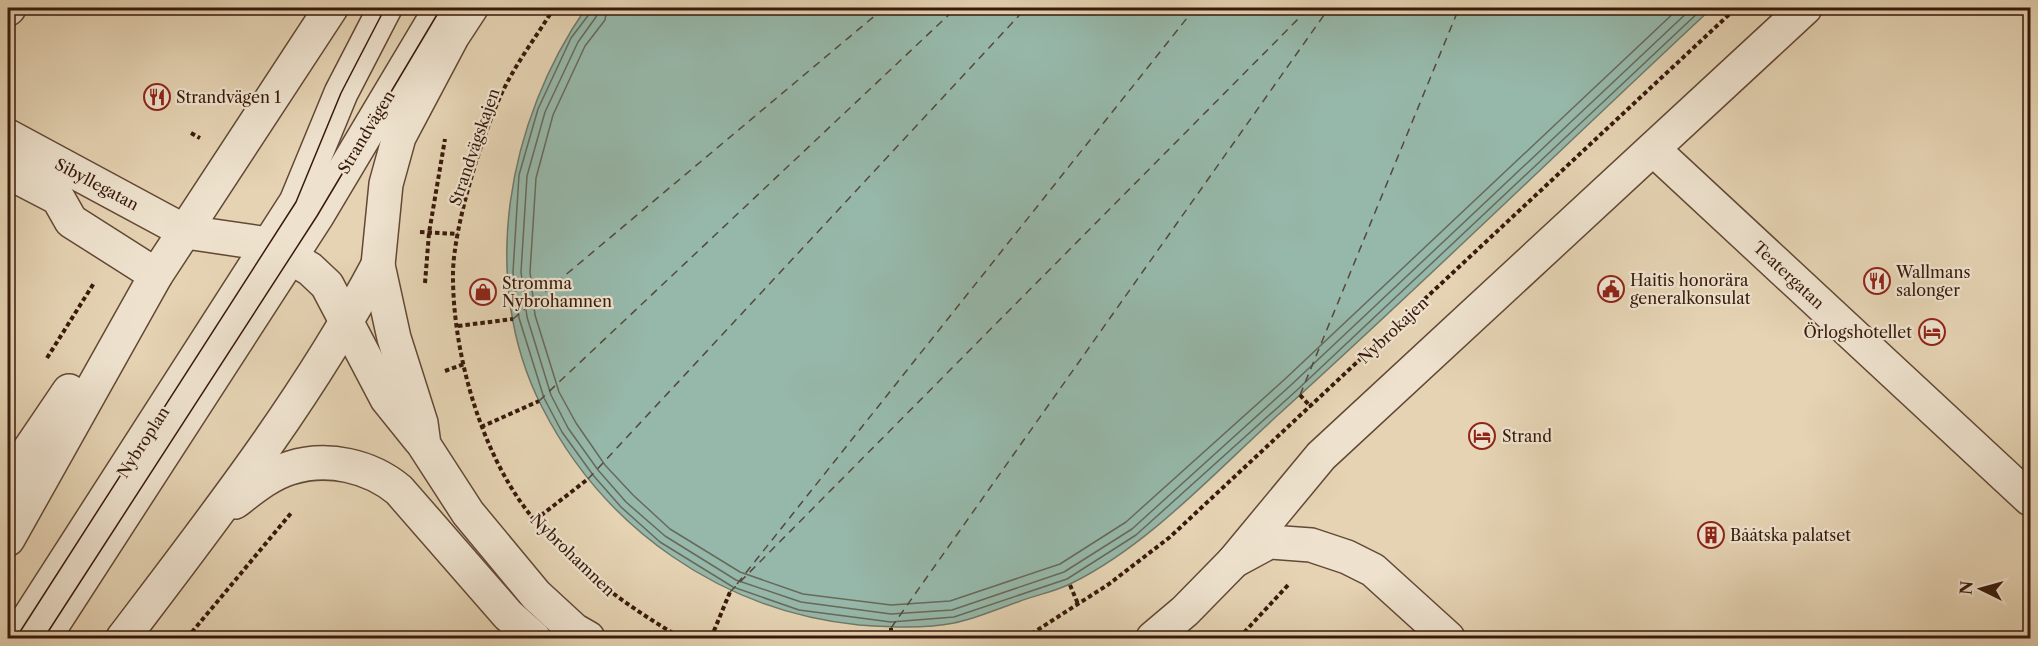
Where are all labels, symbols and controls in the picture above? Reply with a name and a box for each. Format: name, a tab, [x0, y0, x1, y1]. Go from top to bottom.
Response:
restaurant icon: Strandvägen 1	[142, 82, 172, 112]
street label: Strandvägskajen	[445, 86, 503, 208]
place label: Strandvägen 1	[176, 87, 281, 107]
street label: Strandvägen	[333, 87, 399, 177]
street label: Sibyllegatan	[52, 154, 142, 214]
street label: Teatergatan	[1749, 237, 1829, 313]
place label: Wallmans salonger	[1895, 262, 1970, 300]
restaurant icon: Wallmans salonger	[1862, 266, 1892, 296]
place label: Haitis honorära generalkonsulat	[1630, 270, 1751, 308]
place label: Stromma Nybrohamnen	[502, 273, 612, 311]
public building icon: Haitis honorära generalkonsulat	[1596, 274, 1626, 304]
shop icon: Stromma Nybrohamnen	[468, 277, 498, 307]
street label: Nybrokajen	[1354, 292, 1432, 368]
hotel icon: Örlogshotellet	[1917, 317, 1947, 347]
place label: Örlogshotellet	[1803, 322, 1912, 342]
street label: Nybroplan	[113, 403, 173, 481]
hotel icon: Strand	[1467, 421, 1497, 451]
place label: Strand	[1502, 426, 1552, 446]
street label: Nybrohamnen	[526, 510, 620, 600]
building icon: Bååtska palatset	[1696, 520, 1726, 550]
place label: Bååtska palatset	[1730, 525, 1851, 545]
north arrow	[1951, 559, 2011, 619]
text: N	[1955, 580, 1977, 595]

